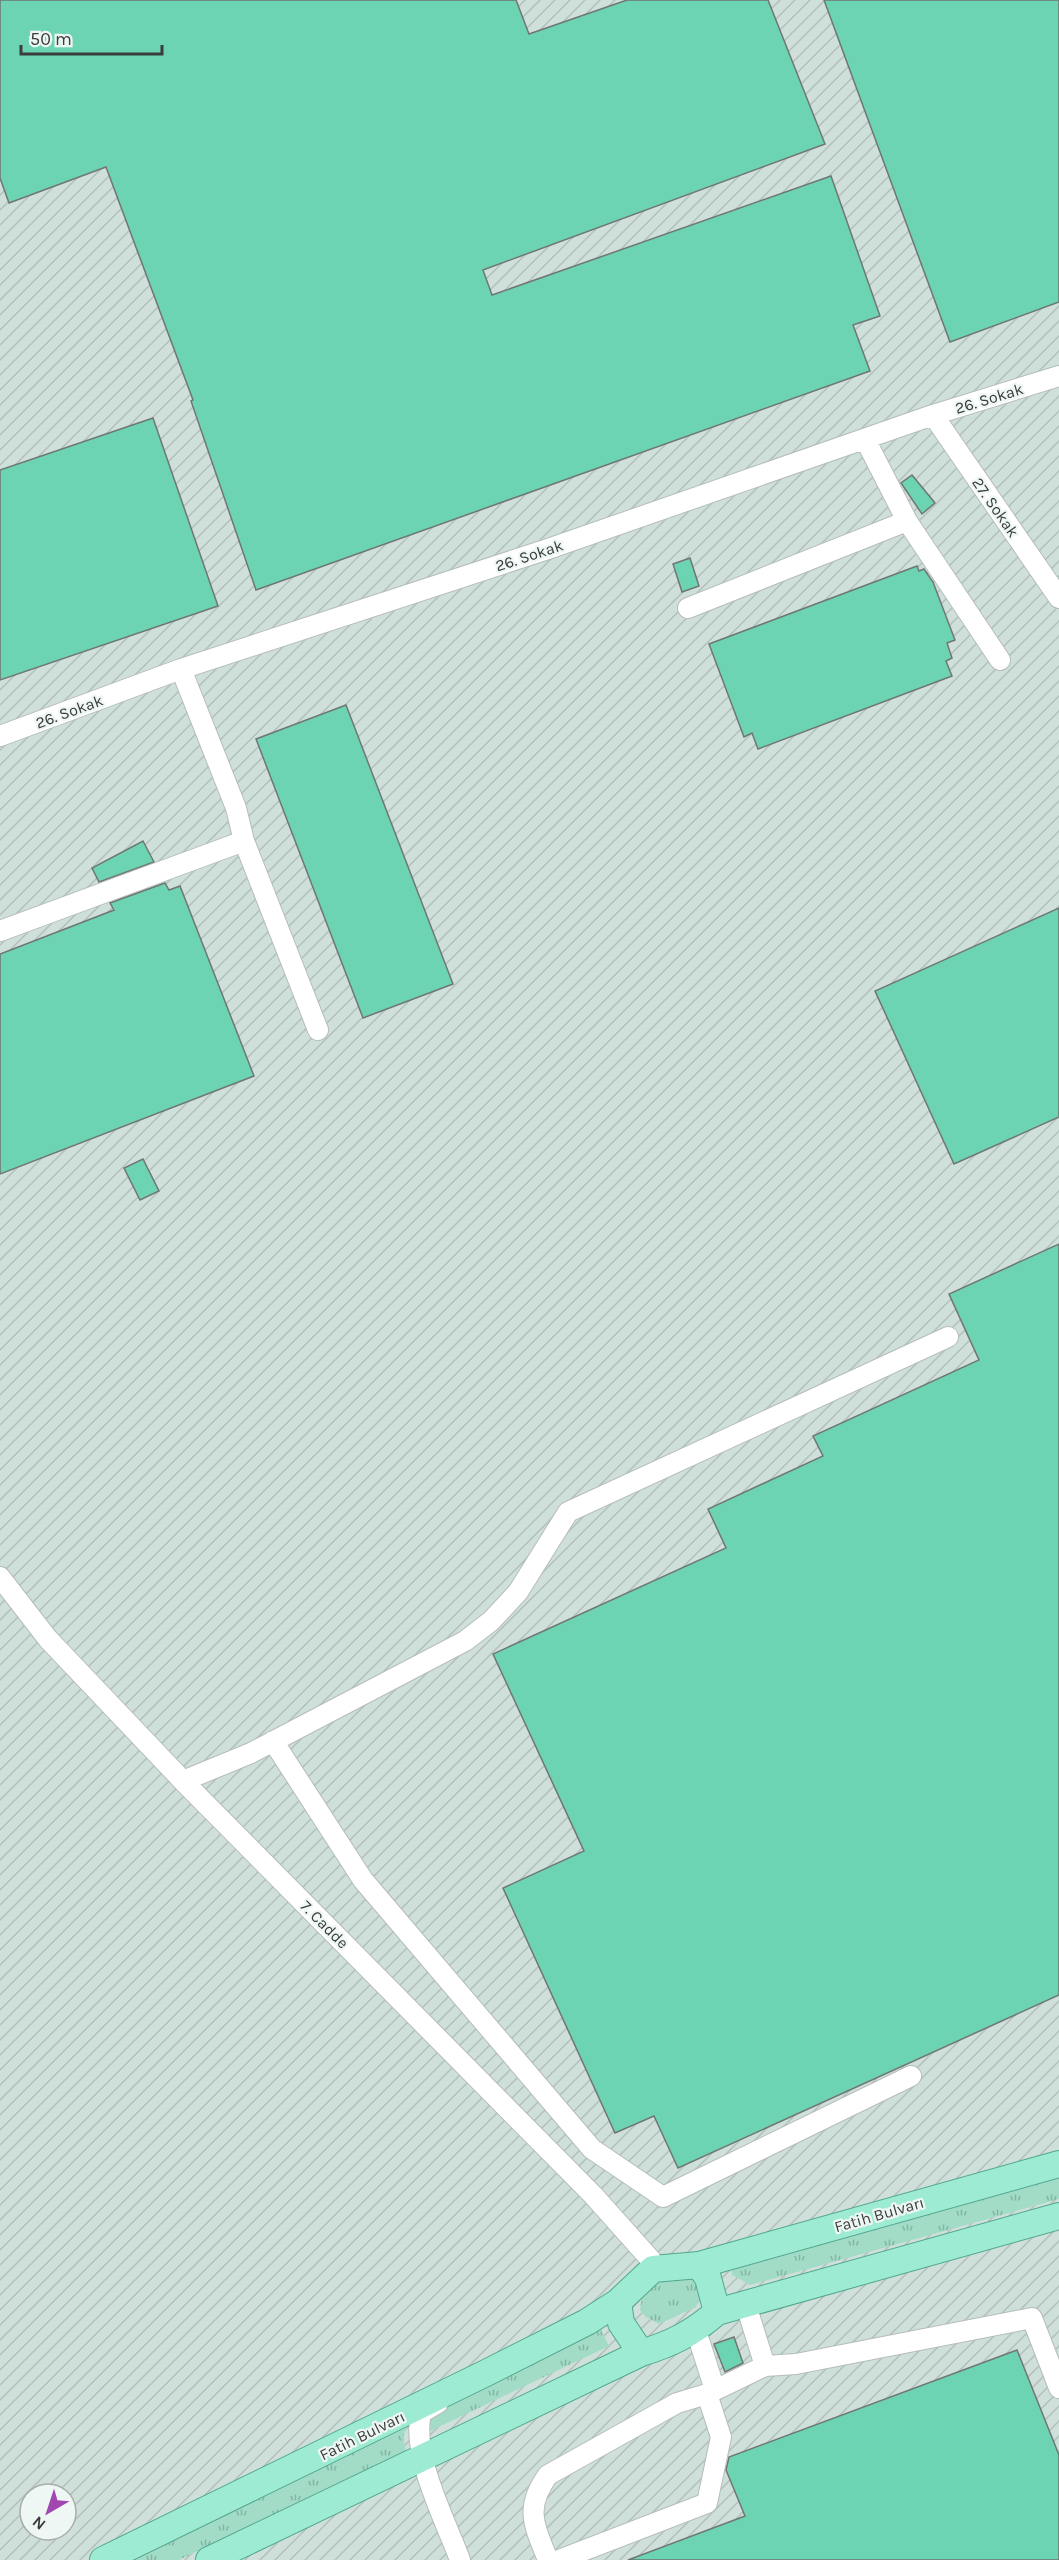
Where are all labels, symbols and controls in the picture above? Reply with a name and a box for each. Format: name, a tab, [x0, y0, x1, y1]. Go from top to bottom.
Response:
scale bar	[21, 18, 162, 56]
text: 50 m	[30, 28, 72, 50]
street label: 26. Sokak	[953, 379, 1026, 418]
street label: 27. Sokak	[968, 474, 1023, 541]
street label: 26. Sokak	[493, 536, 566, 575]
street label: 26. Sokak	[33, 691, 105, 732]
street label: 7. Cadde	[297, 1896, 353, 1952]
street label: Fatih Bulvarı	[832, 2193, 926, 2236]
street label: Fatih Bulvarı	[316, 2407, 408, 2464]
north arrow	[18, 2482, 78, 2542]
text: N	[28, 2512, 49, 2534]

